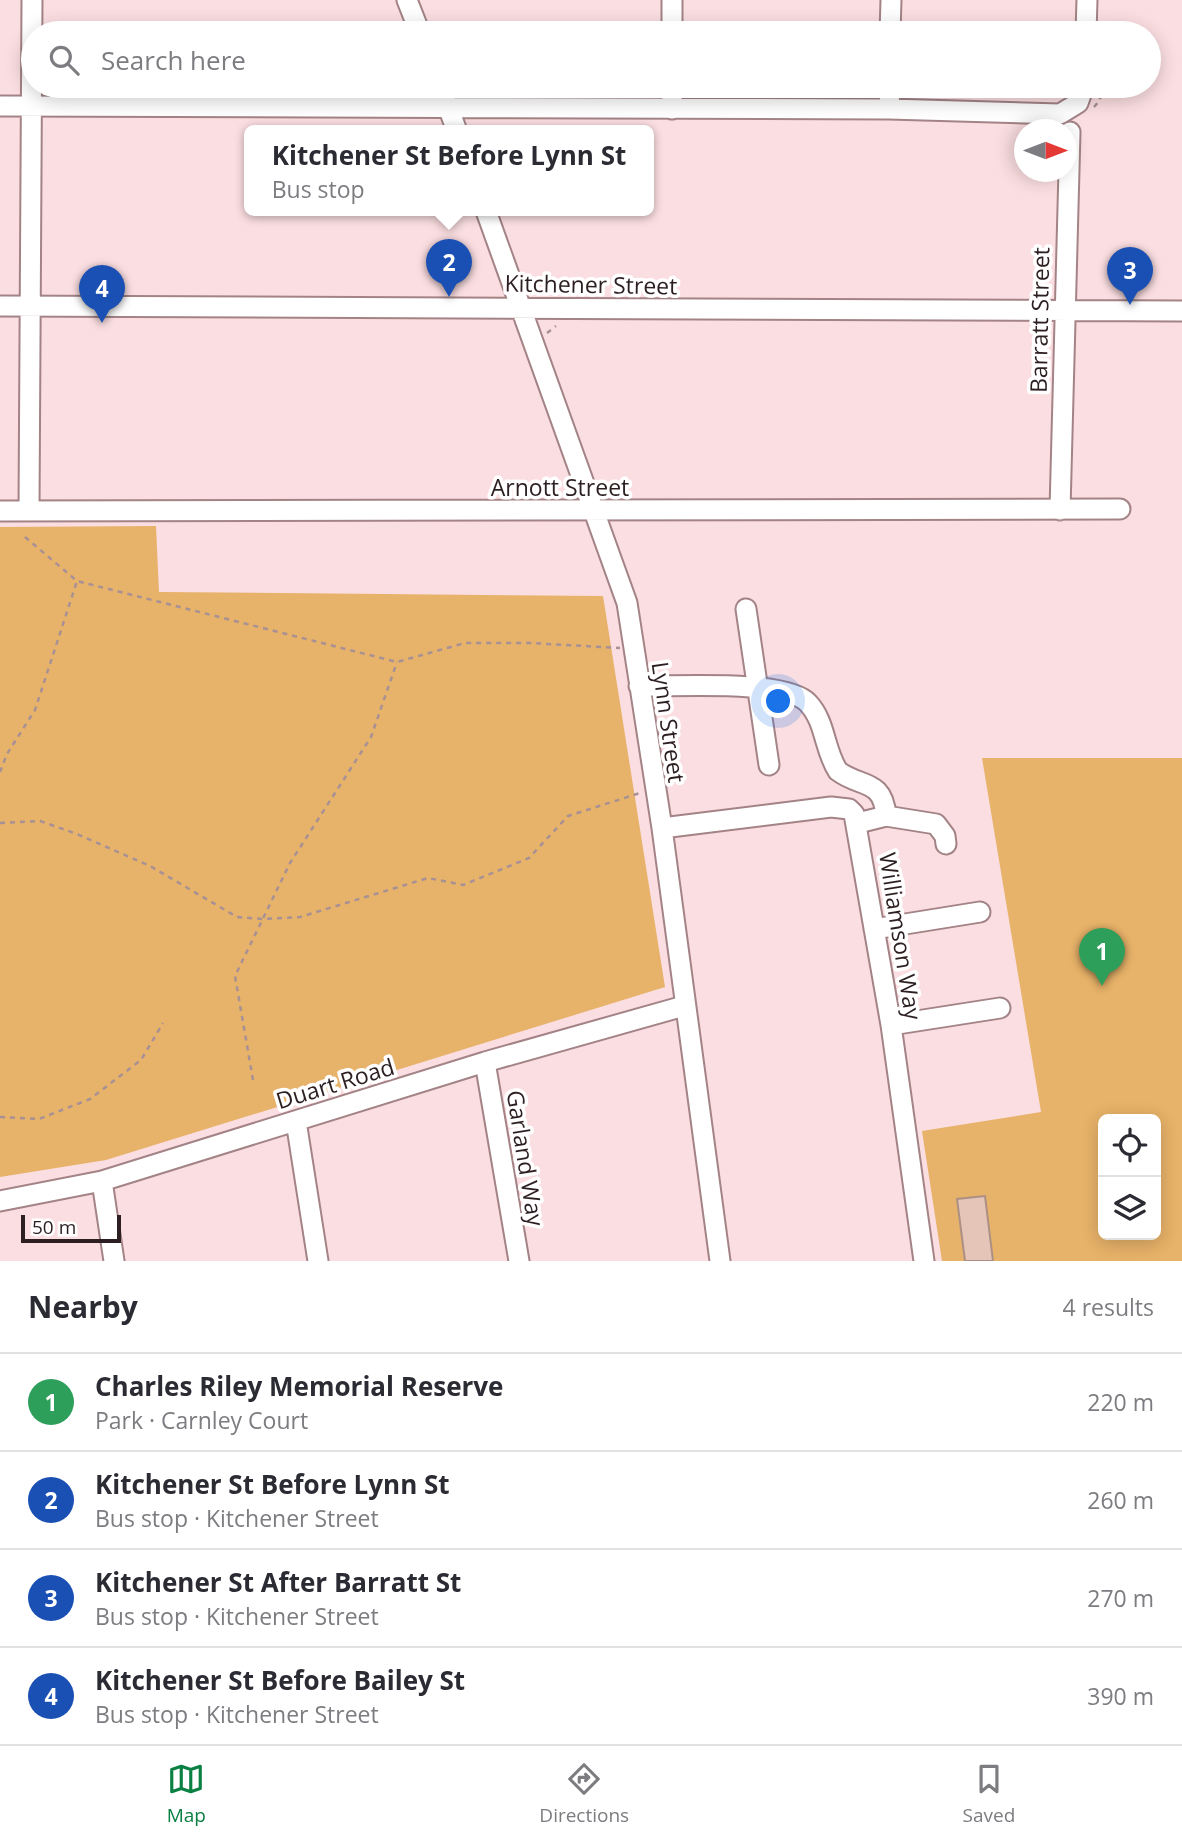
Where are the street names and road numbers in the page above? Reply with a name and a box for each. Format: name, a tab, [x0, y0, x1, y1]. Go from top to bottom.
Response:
street label: Barratt Street	[1022, 247, 1056, 393]
street label: Kitchener Street	[504, 266, 678, 302]
street label: Arnott Street	[491, 471, 629, 503]
street label: Lynn Street	[645, 659, 693, 785]
street label: Williamson Way	[872, 850, 930, 1022]
street label: Duart Road	[272, 1050, 398, 1116]
street label: Garland Way	[499, 1088, 553, 1229]

